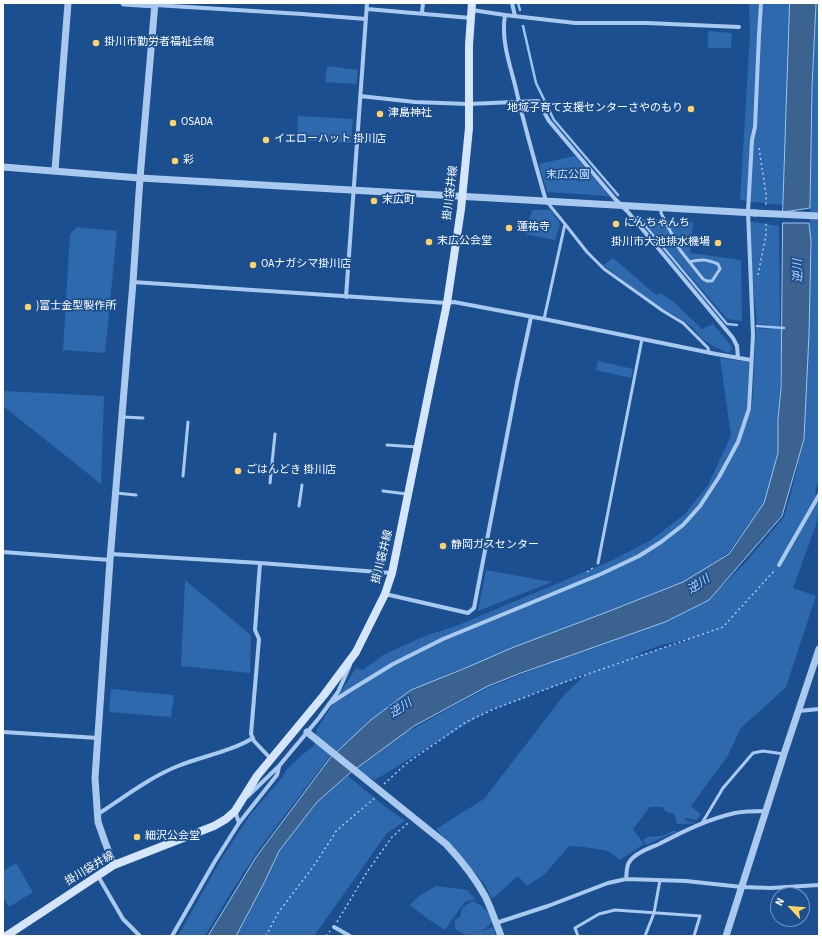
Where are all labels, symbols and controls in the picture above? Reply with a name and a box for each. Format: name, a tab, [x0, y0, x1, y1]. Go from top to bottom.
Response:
place label: 掛川市勤労者福祉会館	[104, 36, 214, 50]
marker: 掛川市勤労者福祉会館	[91, 38, 101, 48]
place label: 地域子育て支援センターさやのもり	[507, 102, 683, 116]
marker: 地域子育て支援センターさやのもり	[686, 104, 696, 114]
place label: 津島神社	[388, 107, 432, 121]
marker: 津島神社	[375, 109, 385, 119]
place label: OSADA	[181, 116, 213, 130]
marker: OSADA	[168, 118, 178, 128]
place label: イエローハット 掛川店	[274, 133, 386, 147]
marker: イエローハット 掛川店	[261, 135, 271, 145]
place label: 彩	[183, 154, 194, 168]
marker: 彩	[170, 156, 180, 166]
street label: 掛川袋井線	[441, 165, 461, 221]
park label: 末広公園	[546, 169, 590, 183]
place label: 末広町	[382, 194, 415, 208]
marker: 末広町	[369, 196, 379, 206]
place label: にんちゃんち	[624, 217, 690, 231]
marker: にんちゃんち	[611, 219, 621, 229]
place label: 蓮祐寺	[517, 221, 550, 235]
marker: 蓮祐寺	[504, 223, 514, 233]
place label: 末広公会堂	[437, 235, 492, 249]
place label: 掛川市大池排水機場	[611, 236, 710, 250]
marker: 末広公会堂	[424, 237, 434, 247]
marker: 掛川市大池排水機場	[713, 238, 723, 248]
place label: OAナガシマ掛川店	[261, 258, 351, 272]
water label: 逆川	[792, 259, 806, 283]
marker: OAナガシマ掛川店	[248, 260, 258, 270]
place label: )富士金型製作所	[36, 300, 116, 314]
marker: )富士金型製作所	[23, 302, 33, 312]
place label: ごはんどき 掛川店	[246, 464, 336, 478]
marker: ごはんどき 掛川店	[233, 466, 243, 476]
street label: 掛川袋井線	[370, 529, 396, 585]
place label: 静岡ガスセンター	[451, 539, 539, 553]
marker: 静岡ガスセンター	[438, 541, 448, 551]
water label: 逆川	[685, 572, 713, 598]
water label: 逆川	[387, 696, 415, 722]
place label: 細沢公会堂	[145, 830, 200, 844]
marker: 細沢公会堂	[132, 832, 142, 842]
street label: 掛川袋井線	[63, 849, 117, 889]
north arrow	[770, 887, 810, 927]
text: N	[771, 895, 788, 909]

